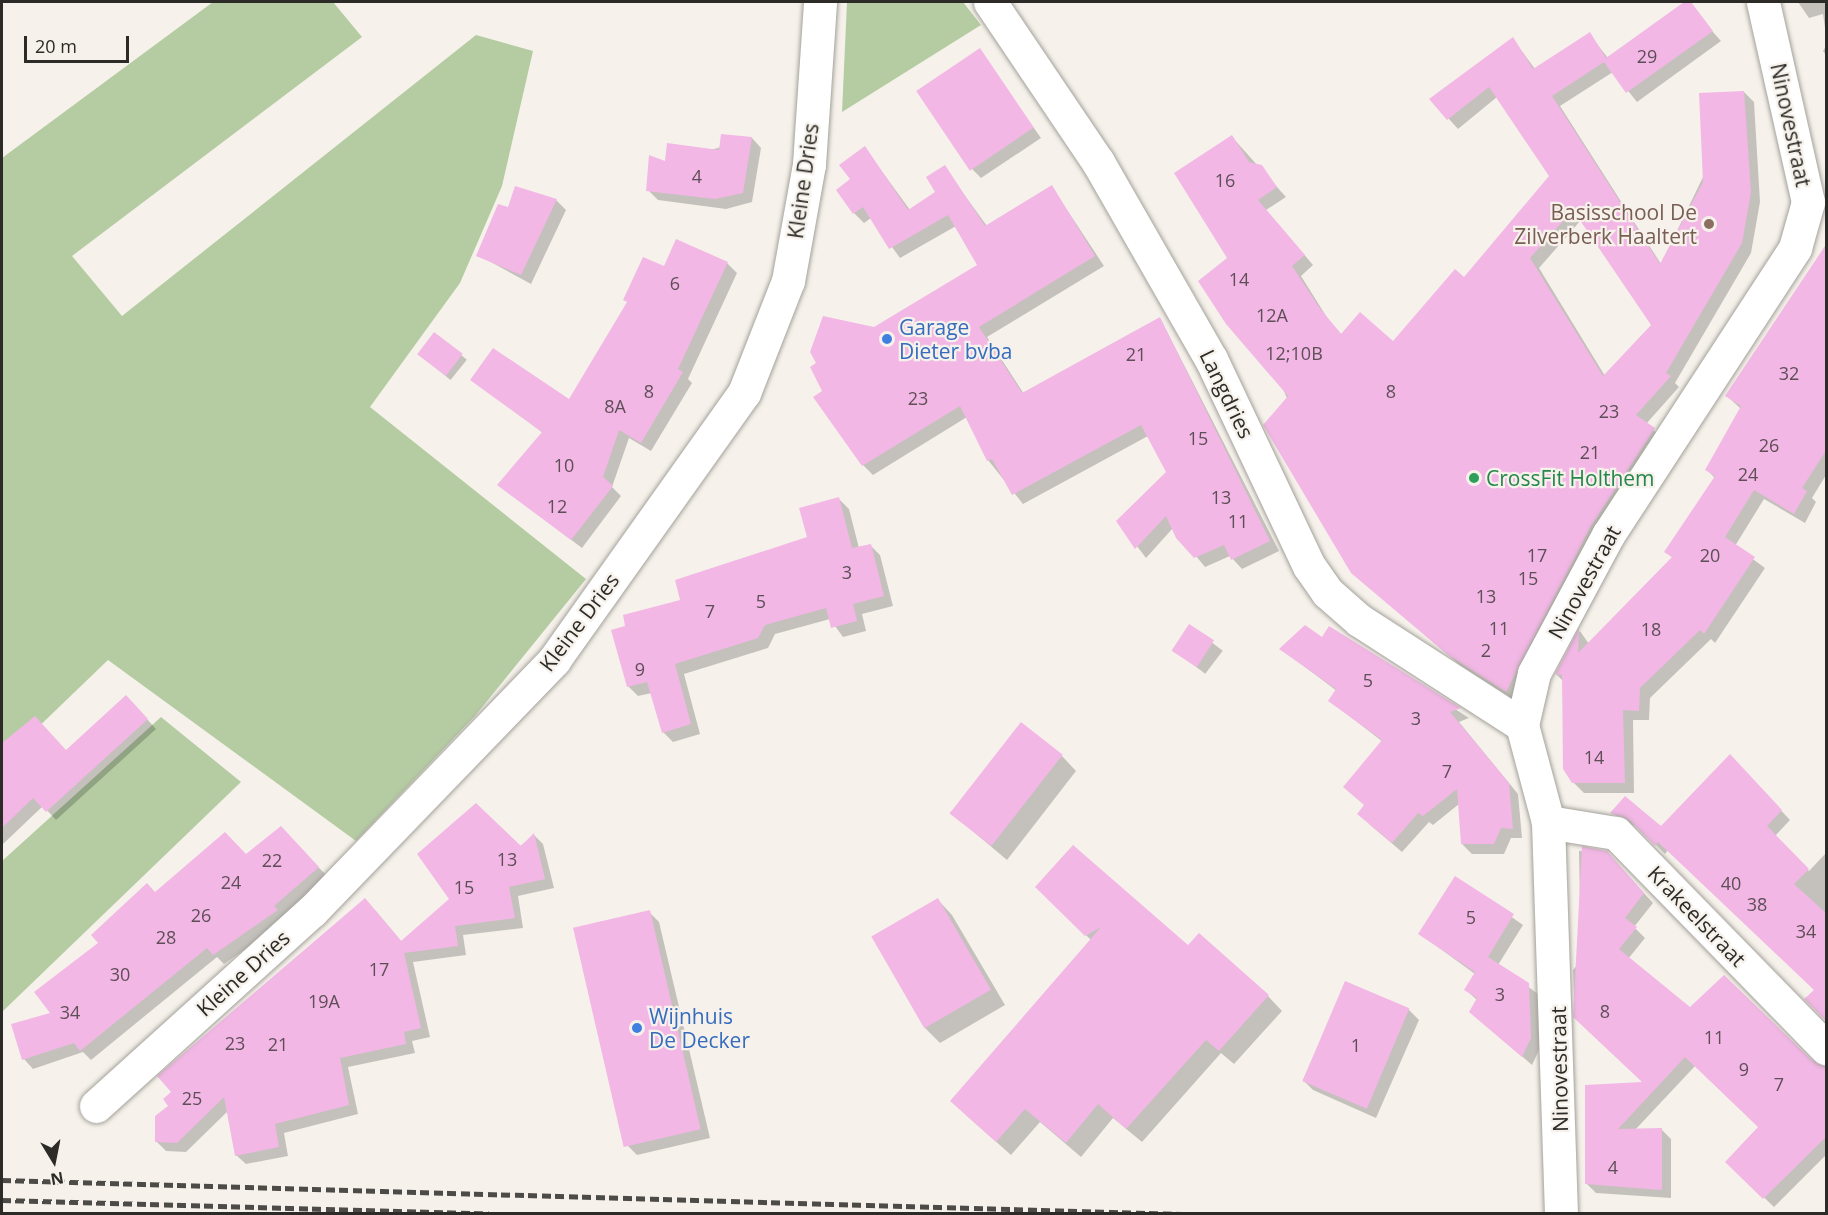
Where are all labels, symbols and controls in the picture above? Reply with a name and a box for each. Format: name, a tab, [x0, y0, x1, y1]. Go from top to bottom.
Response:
scale bar	[27, 24, 132, 62]
text: 20 m	[35, 34, 77, 58]
house number: 29	[1637, 45, 1657, 67]
street label: Ninovestraat	[1766, 61, 1816, 189]
street label: Kleine Dries	[782, 122, 824, 240]
house number: 4	[692, 165, 702, 187]
house number: 16	[1215, 169, 1235, 191]
place label: Basisschool De Zilverberk Haaltert	[1514, 199, 1697, 249]
marker: Basisschool De Zilverberk Haaltert	[1702, 217, 1716, 231]
house number: 14	[1229, 268, 1249, 290]
house number: 6	[670, 272, 680, 294]
house number: 12A	[1256, 304, 1288, 326]
place label: Garage Dieter bvba	[899, 314, 1013, 364]
marker: Garage Dieter bvba	[880, 332, 894, 346]
house number: 12;10B	[1265, 342, 1323, 364]
house number: 21	[1126, 343, 1146, 365]
street label: Langdries	[1195, 346, 1259, 442]
house number: 32	[1779, 362, 1799, 384]
house number: 8	[644, 380, 654, 402]
house number: 8	[1386, 380, 1396, 402]
house number: 23	[908, 387, 928, 409]
house number: 8A	[604, 395, 626, 417]
house number: 23	[1599, 400, 1619, 422]
house number: 15	[1188, 427, 1208, 449]
house number: 26	[1759, 434, 1779, 456]
house number: 21	[1580, 441, 1600, 463]
house number: 10	[554, 454, 574, 476]
house number: 24	[1738, 463, 1758, 485]
place label: CrossFit Holthem	[1486, 465, 1655, 491]
marker: CrossFit Holthem	[1467, 471, 1481, 485]
house number: 13	[1211, 486, 1231, 508]
house number: 12	[547, 495, 567, 517]
house number: 11	[1228, 510, 1248, 532]
street label: Ninovestraat	[1542, 521, 1626, 643]
house number: 17	[1527, 544, 1547, 566]
house number: 20	[1700, 544, 1720, 566]
house number: 3	[842, 561, 852, 583]
house number: 15	[1518, 567, 1538, 589]
street label: Kleine Dries	[534, 568, 624, 676]
house number: 13	[1476, 585, 1496, 607]
house number: 5	[756, 590, 766, 612]
house number: 7	[705, 600, 715, 622]
house number: 11	[1489, 617, 1509, 639]
house number: 18	[1641, 618, 1661, 640]
house number: 2	[1481, 639, 1491, 661]
house number: 9	[635, 658, 645, 680]
house number: 5	[1363, 669, 1373, 691]
house number: 3	[1411, 707, 1421, 729]
house number: 14	[1584, 746, 1604, 768]
house number: 7	[1442, 760, 1452, 782]
house number: 13	[497, 848, 517, 870]
house number: 22	[262, 849, 282, 871]
street label: Krakeelstraat	[1643, 861, 1751, 971]
house number: 24	[221, 871, 241, 893]
house number: 40	[1721, 872, 1741, 894]
house number: 15	[454, 876, 474, 898]
house number: 38	[1747, 893, 1767, 915]
house number: 26	[191, 904, 211, 926]
house number: 5	[1466, 906, 1476, 928]
house number: 34	[1796, 920, 1816, 942]
street label: Kleine Dries	[191, 925, 295, 1021]
house number: 28	[156, 926, 176, 948]
house number: 17	[369, 958, 389, 980]
house number: 30	[110, 963, 130, 985]
house number: 3	[1495, 983, 1505, 1005]
house number: 19A	[308, 990, 340, 1012]
house number: 8	[1600, 1000, 1610, 1022]
house number: 34	[60, 1001, 80, 1023]
place label: Wijnhuis De Decker	[649, 1003, 750, 1053]
street label: Ninovestraat	[1545, 1006, 1573, 1132]
marker: Wijnhuis De Decker	[630, 1021, 644, 1035]
house number: 11	[1704, 1026, 1724, 1048]
house number: 23	[225, 1032, 245, 1054]
house number: 21	[268, 1033, 288, 1055]
house number: 1	[1351, 1034, 1361, 1056]
house number: 9	[1739, 1058, 1749, 1080]
house number: 7	[1774, 1073, 1784, 1095]
house number: 25	[182, 1087, 202, 1109]
north arrow	[24, 1131, 84, 1191]
house number: 4	[1608, 1156, 1618, 1178]
text: N	[49, 1167, 65, 1191]

